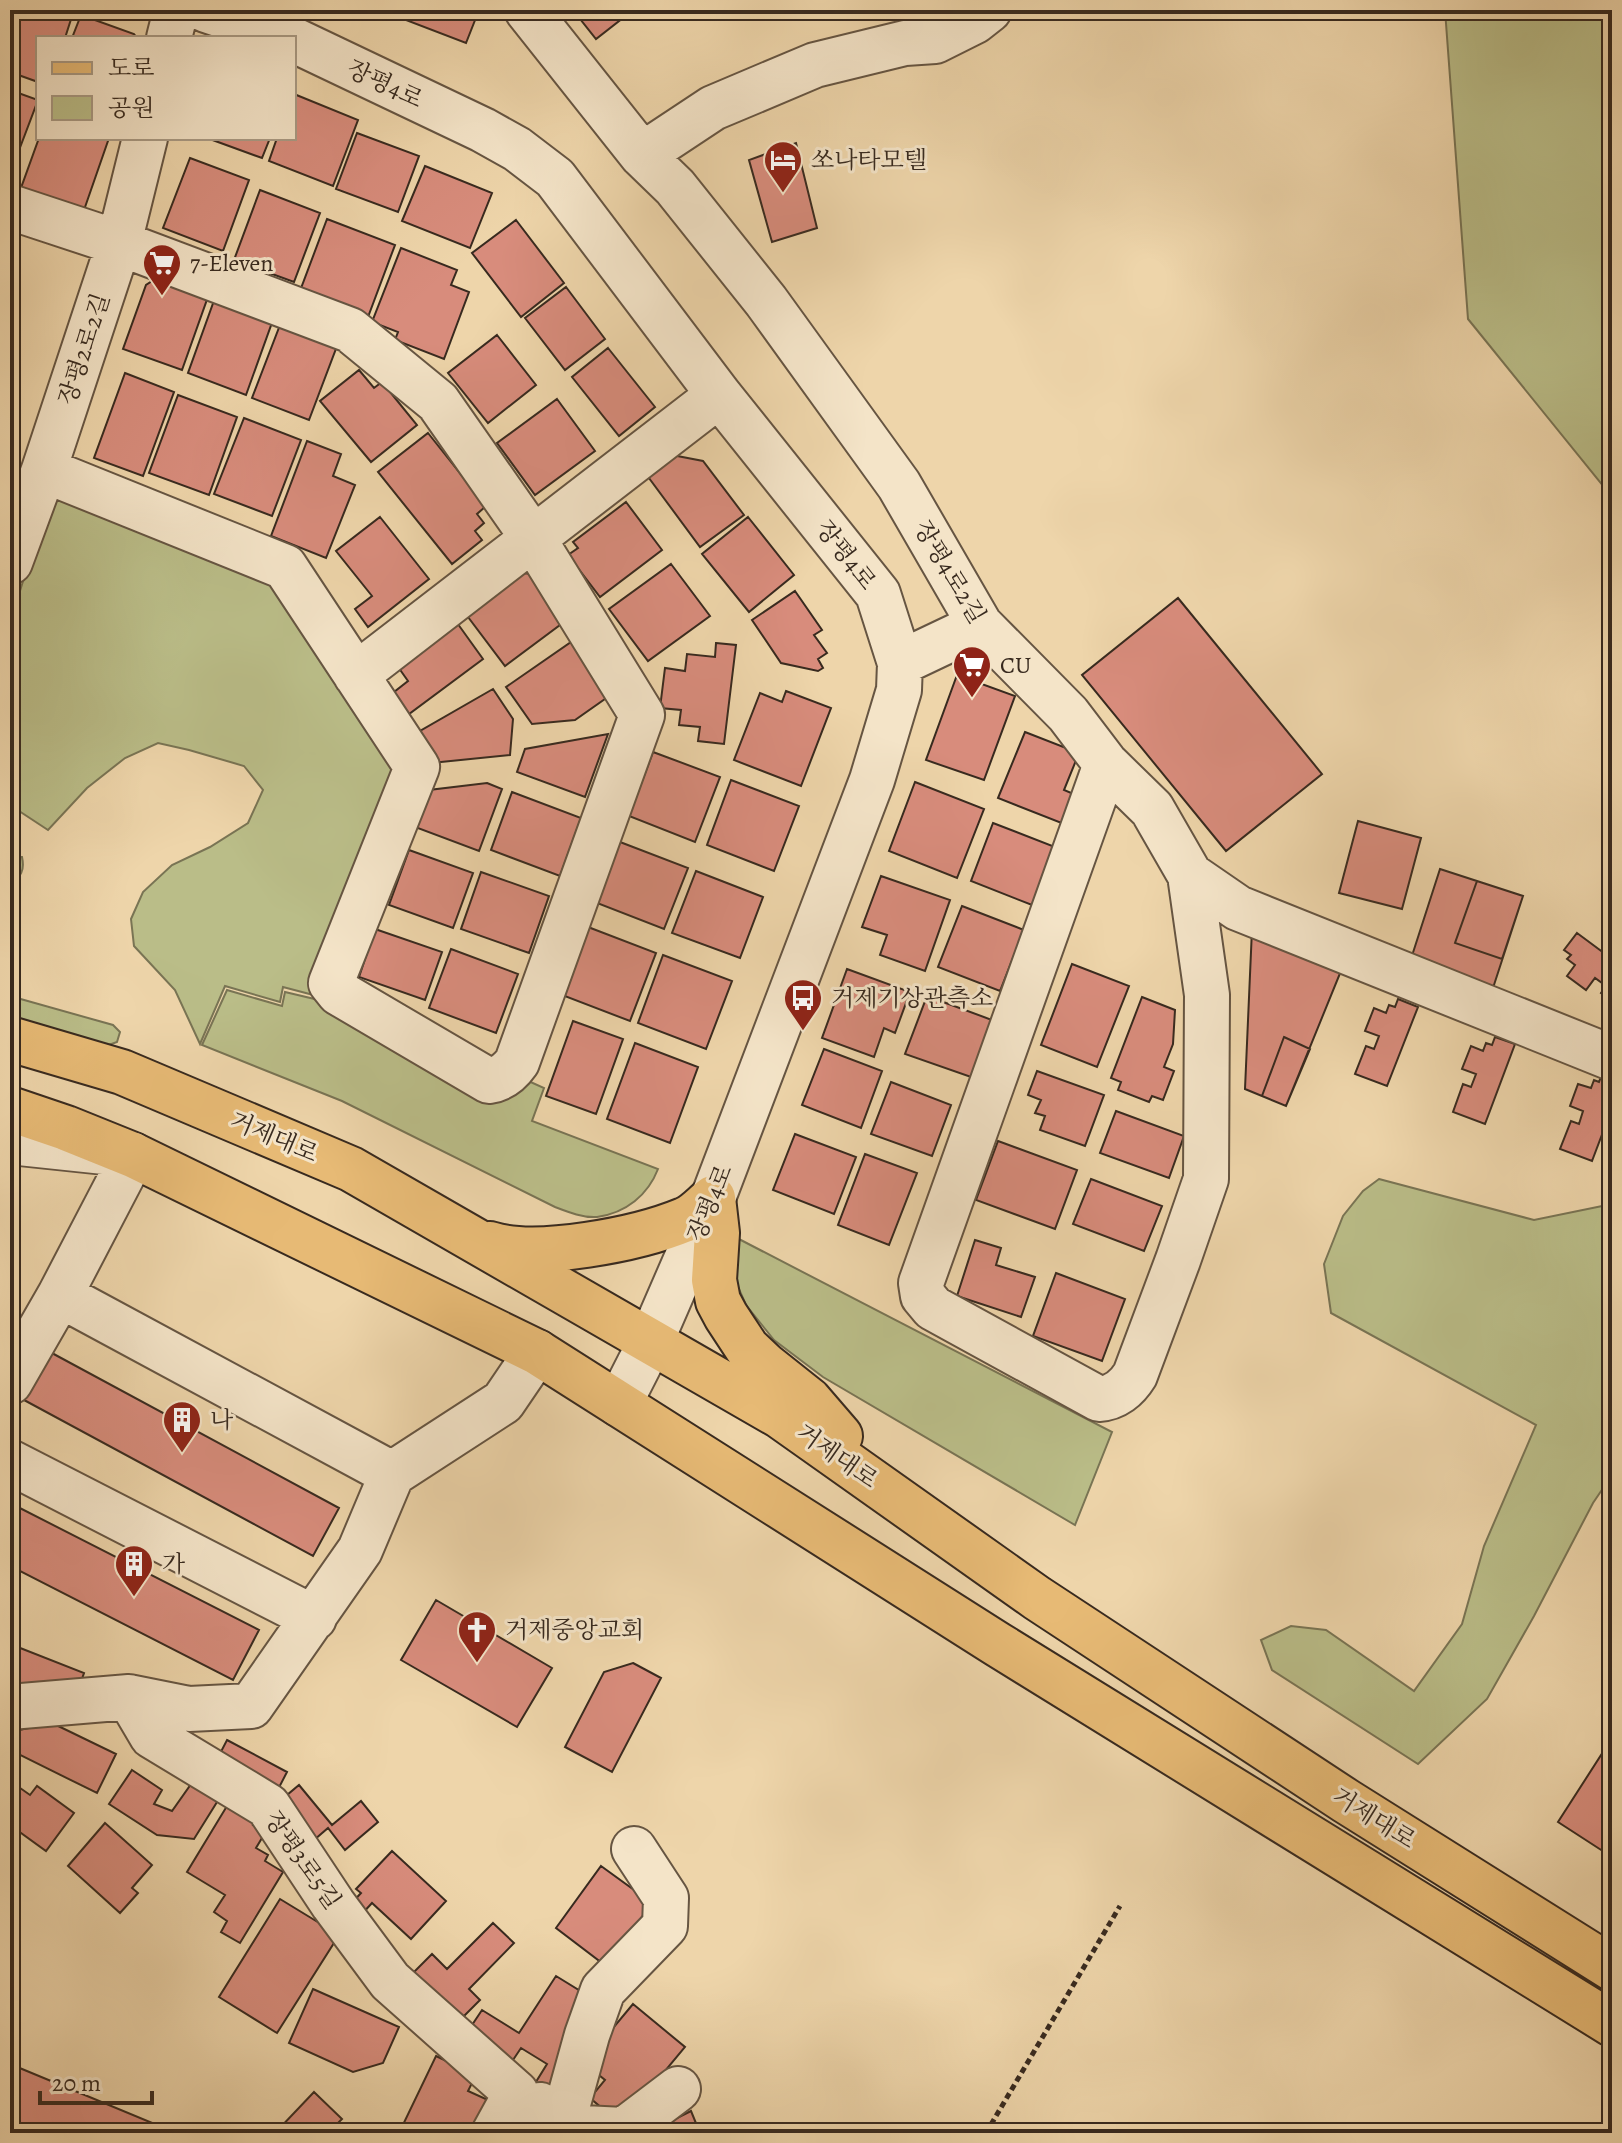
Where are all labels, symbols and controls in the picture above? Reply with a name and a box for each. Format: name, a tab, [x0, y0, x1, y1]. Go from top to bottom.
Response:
legend	[36, 36, 296, 140]
text: 도로	[108, 52, 154, 84]
street label: 장평4로	[342, 53, 428, 115]
text: 공원	[108, 92, 154, 124]
hotel icon: 쏘나타모텔	[762, 139, 804, 194]
place label: 쏘나타모텔	[811, 144, 927, 176]
supermarket icon: 7-Eleven	[141, 242, 183, 297]
place label: 7-Eleven	[190, 247, 273, 279]
street label: 장평2로2길	[51, 289, 117, 409]
street label: 장평4로	[809, 513, 883, 597]
street label: 장평4로2길	[907, 514, 993, 630]
supermarket icon: CU	[951, 644, 993, 699]
place label: CU	[1000, 649, 1031, 681]
bus stop icon: 거제기상관측소	[782, 977, 824, 1032]
place label: 거제기상관측소	[831, 982, 993, 1014]
street label: 거제대로	[225, 1104, 323, 1170]
street label: 장평4로	[680, 1160, 740, 1246]
building icon: 나	[161, 1399, 203, 1454]
place label: 나	[210, 1404, 234, 1436]
street label: 거제대로	[790, 1416, 884, 1496]
building icon: 가	[113, 1543, 155, 1598]
place label: 가	[162, 1548, 185, 1580]
church icon: 거제중앙교회	[456, 1609, 498, 1664]
place label: 거제중앙교회	[505, 1614, 644, 1646]
street label: 거제대로	[1326, 1780, 1422, 1856]
street label: 장평3로5길	[257, 1805, 349, 1915]
scale bar	[40, 2055, 152, 2105]
text: 20 m	[52, 2067, 101, 2099]

